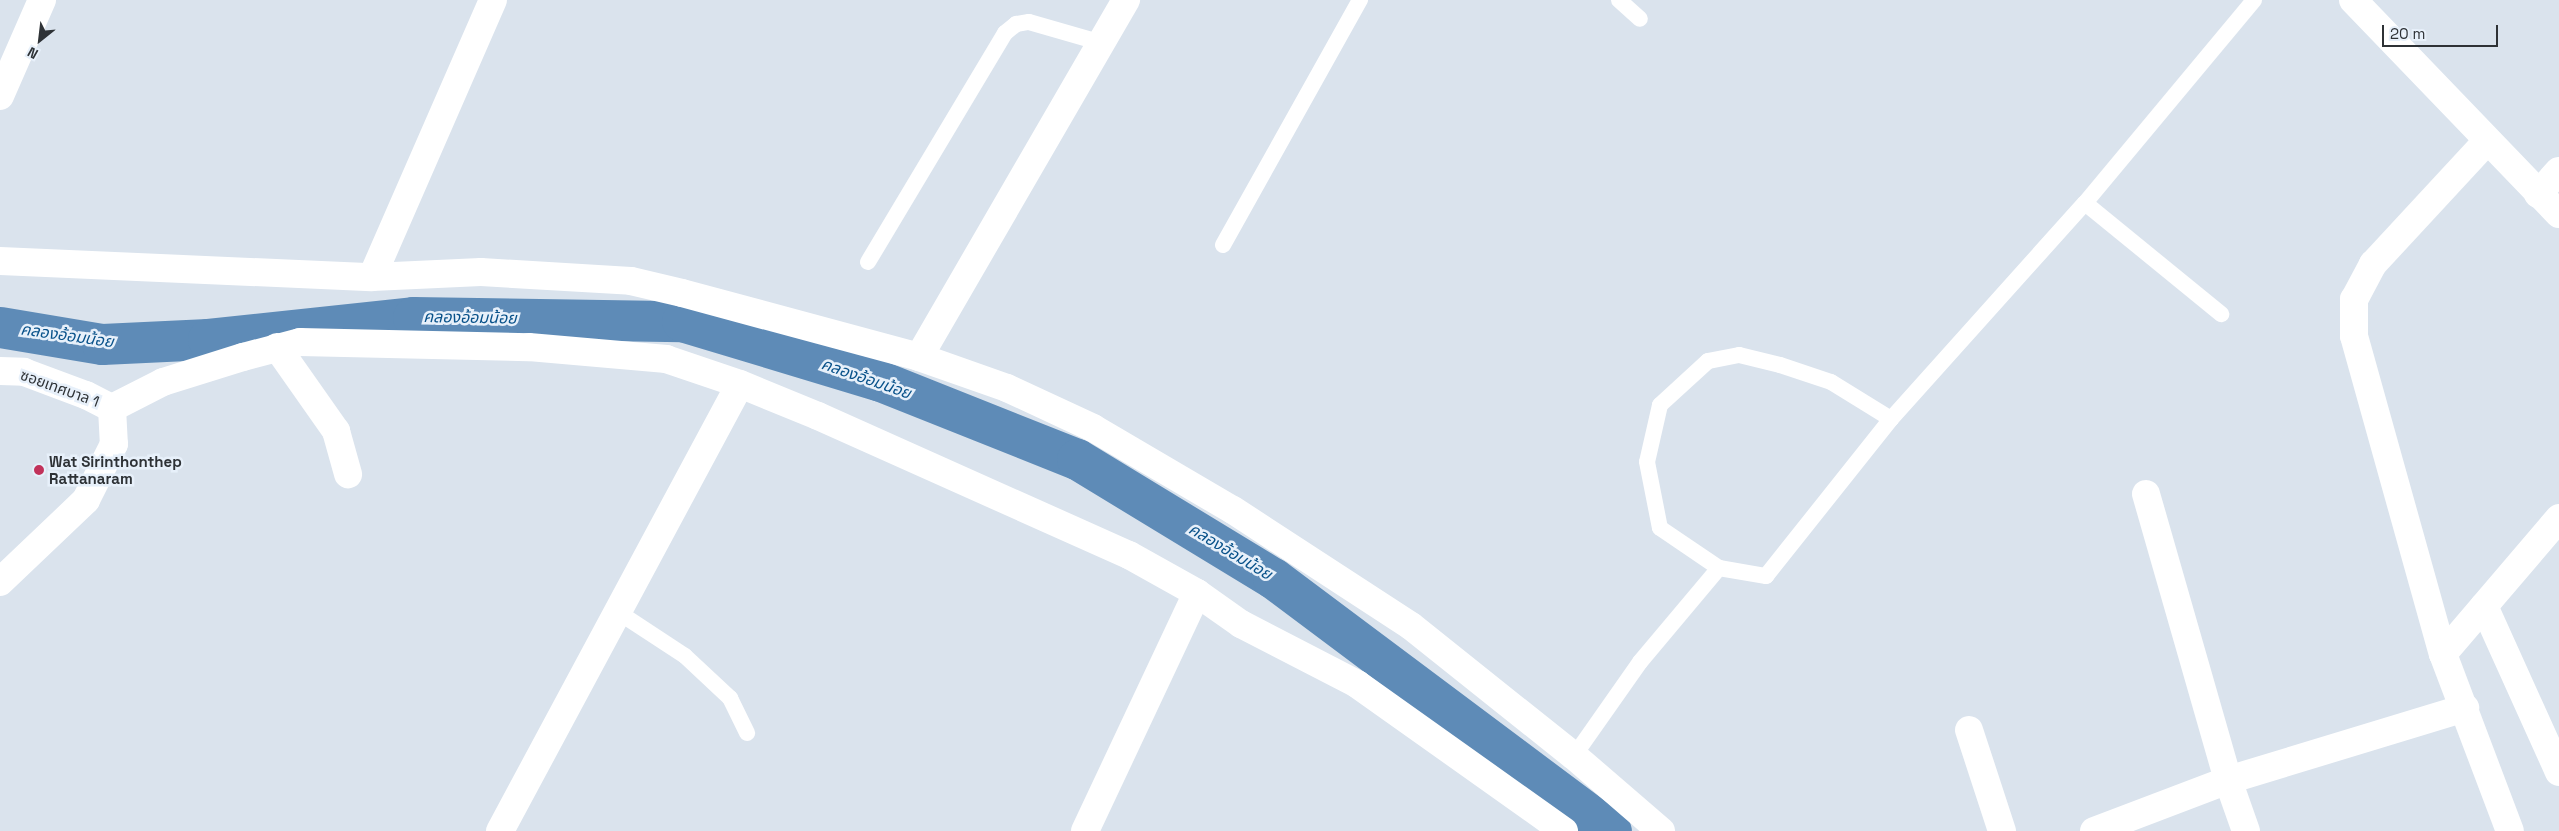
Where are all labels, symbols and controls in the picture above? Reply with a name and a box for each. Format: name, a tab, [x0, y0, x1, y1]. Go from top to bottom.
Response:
north arrow	[15, 15, 65, 65]
scale bar	[2384, 15, 2500, 47]
text: 20 m	[2390, 24, 2425, 43]
text: N	[24, 43, 41, 63]
water label: คลองอ้อมน้อย	[423, 308, 517, 328]
water label: คลองอ้อมน้อย	[19, 320, 115, 352]
water label: คลองอ้อมน้อย	[819, 355, 913, 403]
street label: ซอยเทศบาล 1	[18, 365, 102, 411]
place label: Wat Sirinthonthep Rattanaram	[49, 452, 182, 487]
marker: Wat Sirinthonthep Rattanaram	[33, 464, 45, 476]
water label: คลองอ้อมน้อย	[1185, 520, 1275, 584]

